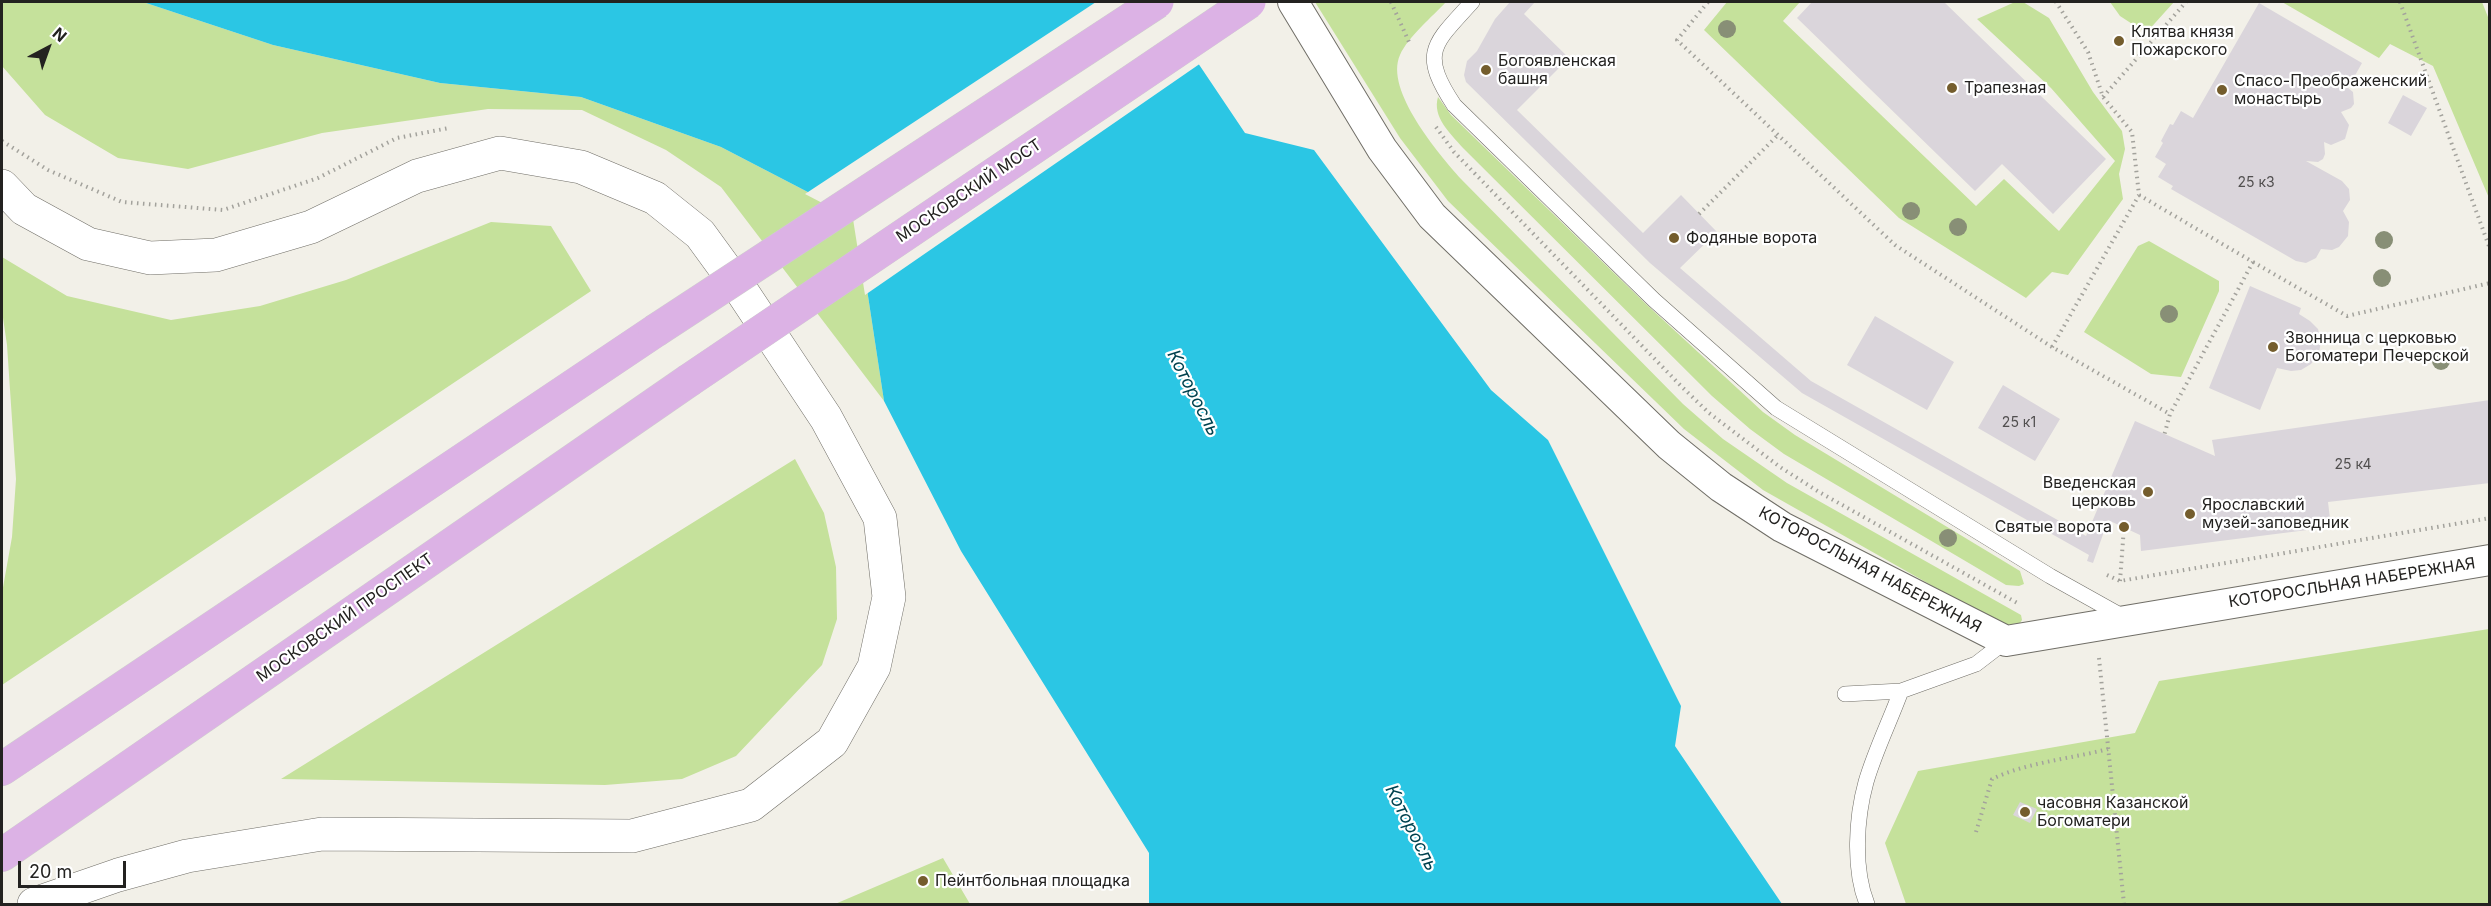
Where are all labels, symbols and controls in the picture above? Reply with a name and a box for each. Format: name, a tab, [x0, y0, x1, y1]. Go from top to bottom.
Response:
north arrow	[18, 18, 78, 78]
place label: Клятва князя Пожарского	[2131, 22, 2234, 60]
text: N	[49, 23, 71, 46]
marker: Клятва князя Пожарского	[2112, 34, 2126, 48]
place label: Богоявленская башня	[1498, 51, 1616, 89]
marker: Богоявленская башня	[1479, 63, 1493, 77]
place label: Спасо-Преображенский монастырь	[2234, 71, 2427, 109]
place label: Трапезная	[1964, 78, 2046, 98]
marker: Трапезная	[1945, 81, 1959, 95]
marker: Спасо-Преображенский монастырь	[2215, 83, 2229, 97]
street label: МОСКОВСКИЙ МОСТ	[893, 135, 1045, 247]
house number: 25 к3	[2237, 175, 2275, 191]
place label: Фодяные ворота	[1686, 228, 1817, 248]
marker: Фодяные ворота	[1667, 231, 1681, 245]
place label: Звонница с церковью Богоматери Печерской	[2285, 328, 2469, 366]
marker: Звонница с церковью Богоматери Печерской	[2266, 340, 2280, 354]
water label: Которосль	[1162, 346, 1224, 440]
house number: 25 к1	[2002, 415, 2036, 431]
house number: 25 к4	[2335, 457, 2371, 473]
place label: Введенская церковь	[2043, 473, 2136, 511]
marker: Введенская церковь	[2141, 485, 2155, 499]
place label: Ярославский музей-заповедник	[2202, 495, 2349, 533]
street label: КОТОРОСЛЬНАЯ НАБЕРЕЖНАЯ	[1755, 503, 1985, 637]
marker: Ярославский музей-заповедник	[2183, 507, 2197, 521]
place label: Святые ворота	[1995, 517, 2112, 537]
marker: Святые ворота	[2117, 520, 2131, 534]
street label: МОСКОВСКИЙ ПРОСПЕКТ	[253, 550, 437, 686]
street label: КОТОРОСЛЬНАЯ НАБЕРЕЖНАЯ	[2227, 554, 2477, 612]
water label: Которосль	[1380, 781, 1442, 875]
place label: часовня Казанской Богоматери	[2037, 793, 2188, 831]
marker: часовня Казанской Богоматери	[2018, 805, 2032, 819]
scale bar	[21, 849, 129, 887]
text: 20 m	[29, 861, 72, 882]
place label: Пейнтбольная площадка	[935, 871, 1130, 891]
marker: Пейнтбольная площадка	[916, 874, 930, 888]

